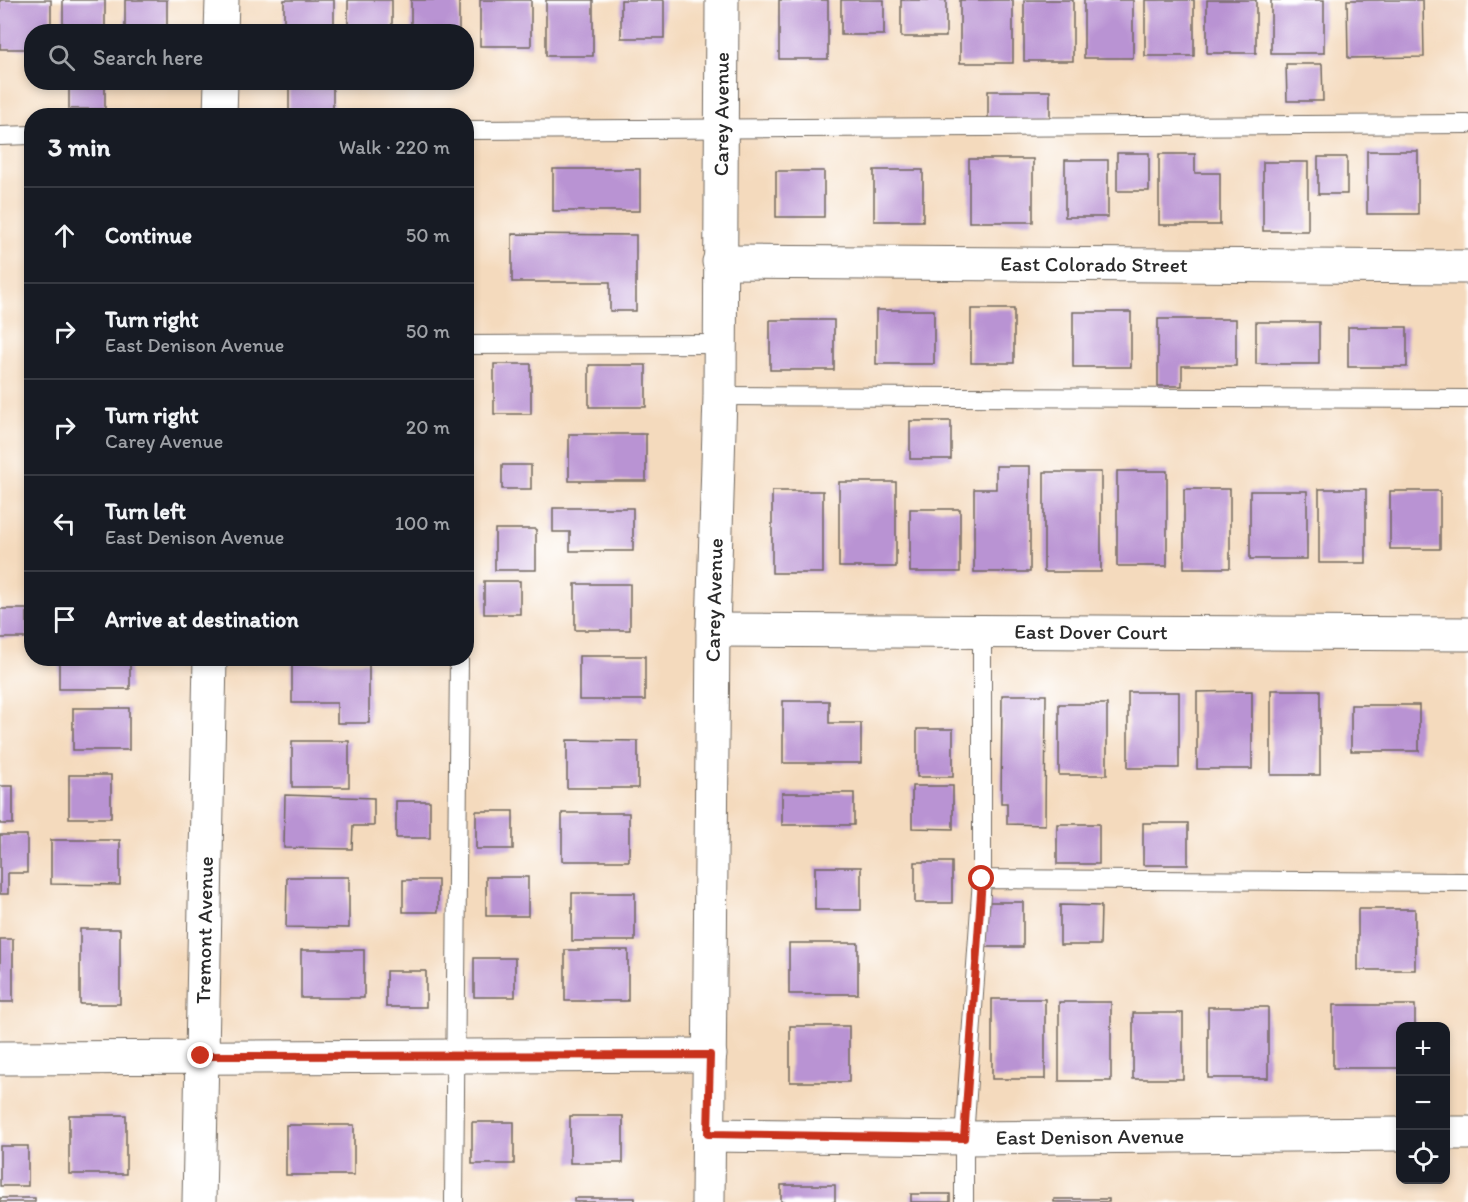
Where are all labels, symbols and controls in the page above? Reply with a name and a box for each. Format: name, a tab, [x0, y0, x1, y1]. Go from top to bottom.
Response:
search box	[24, 24, 474, 90]
icon: search	[45, 41, 78, 74]
text: Search here	[93, 44, 203, 71]
street label: Carey Avenue	[708, 52, 734, 176]
text: 3 min	[48, 131, 110, 163]
text: Walk · 220 m	[339, 135, 450, 159]
icon: ahead	[48, 219, 81, 252]
text: Continue	[105, 222, 192, 249]
text: 50 m	[406, 223, 450, 247]
street label: East Colorado Street	[1000, 251, 1188, 277]
text: Turn right	[105, 306, 199, 333]
icon: right	[48, 315, 81, 348]
text: 50 m	[406, 319, 450, 343]
text: East Denison Avenue	[105, 333, 284, 357]
text: Turn right	[105, 402, 199, 429]
icon: right	[48, 411, 81, 444]
text: 20 m	[406, 415, 450, 439]
text: Carey Avenue	[105, 429, 223, 453]
text: Turn left	[105, 498, 186, 525]
icon: left	[48, 507, 81, 540]
text: 100 m	[395, 511, 450, 535]
text: East Denison Avenue	[105, 525, 284, 549]
street label: Carey Avenue	[700, 538, 728, 662]
icon: arrive	[48, 603, 81, 636]
text: Arrive at destination	[105, 606, 299, 633]
street label: East Dover Court	[1014, 619, 1168, 644]
street label: Tremont Avenue	[190, 856, 218, 1004]
route start	[968, 865, 994, 891]
map controls	[1396, 1022, 1450, 1184]
button: +	[1396, 1022, 1450, 1076]
route end	[187, 1042, 213, 1068]
button: −	[1396, 1076, 1450, 1130]
street label: East Denison Avenue	[996, 1123, 1184, 1150]
button: locate	[1396, 1130, 1450, 1184]

